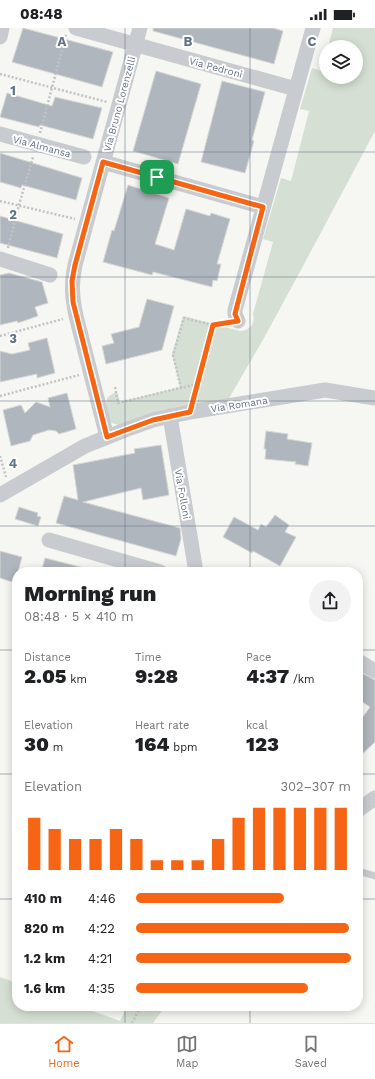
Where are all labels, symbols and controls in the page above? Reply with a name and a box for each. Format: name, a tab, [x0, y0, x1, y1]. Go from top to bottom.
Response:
text: 08:48	[20, 5, 63, 23]
text: A	[58, 34, 67, 49]
text: B	[184, 34, 193, 49]
text: C	[308, 34, 317, 49]
map controls	[319, 40, 363, 84]
button: layers	[319, 40, 363, 84]
street label: Via Bruno Lorenzelli	[102, 55, 137, 153]
street label: Via Pedroni	[188, 55, 244, 80]
text: 1	[10, 83, 16, 98]
street label: Via Almansa	[12, 133, 72, 160]
pin	[140, 160, 174, 194]
icon: arrive	[146, 166, 168, 188]
text: 2	[9, 207, 17, 222]
text: 3	[9, 331, 17, 346]
street label: Via Romana	[210, 395, 269, 414]
text: 4	[9, 456, 18, 471]
street label: Via Folloni	[173, 468, 192, 520]
button: share	[309, 580, 351, 622]
text: Morning run	[24, 581, 156, 606]
text: 08:48 · 5 × 410 m	[24, 609, 134, 624]
text: Distance	[24, 651, 71, 664]
text: Time	[135, 651, 161, 664]
text: Pace	[246, 651, 271, 664]
text: 2.05	[24, 664, 66, 688]
text: 9:28	[135, 664, 178, 688]
text: 4:37	[246, 664, 289, 688]
text: km	[66, 673, 87, 686]
text: /km	[289, 673, 315, 686]
text: Elevation	[24, 719, 73, 732]
text: Heart rate	[135, 719, 189, 732]
text: kcal	[246, 719, 268, 732]
text: 30	[24, 732, 49, 756]
text: 164	[135, 732, 169, 756]
text: 123	[246, 732, 279, 756]
text: m	[49, 741, 63, 754]
text: bpm	[169, 741, 198, 754]
text: Elevation	[24, 779, 82, 794]
text: 302–307 m	[280, 779, 351, 794]
text: 410 m	[24, 891, 62, 906]
text: 4:46	[88, 891, 116, 906]
text: 820 m	[24, 921, 64, 936]
text: 4:22	[88, 921, 115, 936]
text: 1.2 km	[24, 951, 65, 966]
text: 4:21	[88, 951, 112, 966]
text: 1.6 km	[24, 981, 65, 996]
text: 4:35	[88, 981, 115, 996]
tab: Home	[48, 1033, 80, 1070]
tab: Map	[176, 1033, 198, 1070]
tab: Saved	[295, 1033, 327, 1070]

